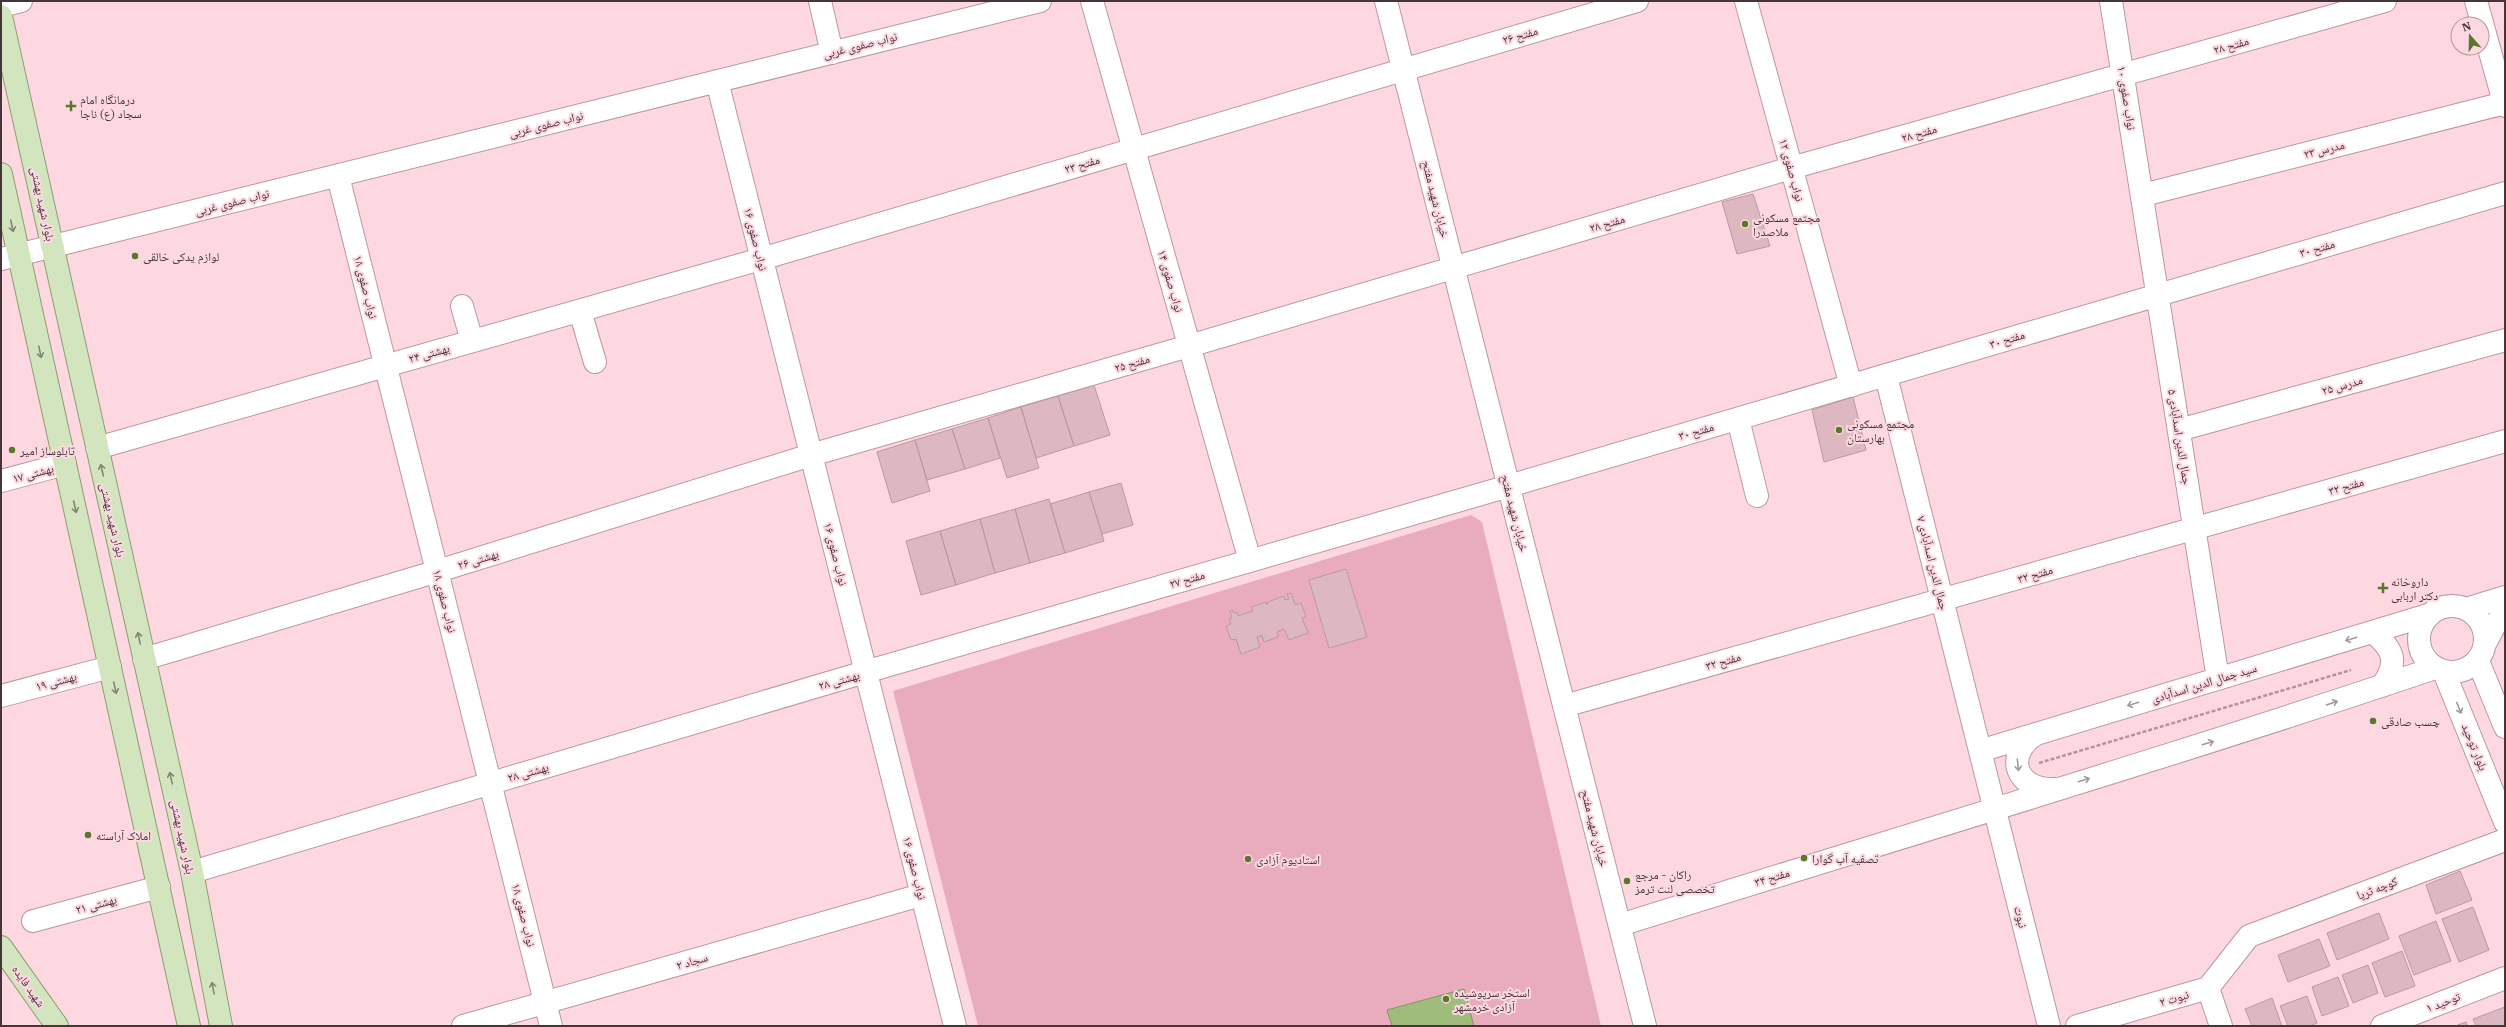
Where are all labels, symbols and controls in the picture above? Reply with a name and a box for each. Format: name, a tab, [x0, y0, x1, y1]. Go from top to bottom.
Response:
north arrow	[2450, 16, 2490, 56]
text: N	[2460, 18, 2473, 35]
street label: مفتح ۲۶	[1501, 23, 1539, 47]
street label: نواب صفوی غربی	[821, 29, 899, 62]
street label: مفتح ۲۸	[2212, 33, 2250, 57]
street label: نواب صفوی ۱۰	[2114, 65, 2139, 131]
place label: درمانگاه امام سجاد (ع) ناجا	[80, 92, 142, 122]
marker: درمانگاه امام سجاد (ع) ناجا	[65, 100, 77, 112]
street label: نواب صفوی غربی	[507, 108, 585, 141]
street label: مفتح ۲۸	[1900, 121, 1938, 145]
street label: نواب صفوی ۱۲	[1776, 137, 1808, 203]
street label: مدرس ۲۳	[2302, 137, 2346, 161]
street label: مفتح ۲۳	[1063, 152, 1101, 176]
street label: خیابان شهید مفتح	[1419, 159, 1453, 239]
street label: بلوار شهید بهشتی	[27, 165, 58, 243]
street label: نواب صفوی غربی	[193, 186, 271, 219]
street label: نواب صفوی ۱۶	[741, 206, 771, 272]
place label: مجتمع مسکونی ملاصدرا	[1753, 210, 1820, 239]
street label: مفتح ۲۸	[1588, 211, 1626, 235]
one-way arrow	[9, 219, 17, 232]
marker: مجتمع مسکونی ملاصدرا	[1740, 219, 1750, 229]
street label: مفتح ۳۰	[2298, 236, 2336, 260]
street label: نواب صفوی ۱۴	[1155, 248, 1187, 314]
place label: لوازم یدکی خالقی	[143, 249, 219, 265]
marker: لوازم یدکی خالقی	[130, 251, 140, 261]
street label: نواب صفوی ۱۸	[351, 254, 381, 320]
street label: مفتح ۳۰	[1988, 327, 2026, 351]
street label: بهشتی ۲۴	[407, 340, 451, 366]
one-way arrow	[37, 346, 45, 359]
street label: مفتح ۲۵	[1113, 351, 1151, 375]
street label: مدرس ۲۵	[2320, 372, 2364, 398]
street label: جمال الدین اسدآبادی ۵	[2165, 388, 2195, 486]
place label: مجتمع مسکونی بهارستان	[1847, 416, 1914, 445]
street label: مفتح ۳۰	[1677, 419, 1715, 443]
marker: مجتمع مسکونی بهارستان	[1834, 425, 1844, 435]
place label: تابلوساز امیر	[19, 443, 75, 458]
marker: تابلوساز امیر	[7, 445, 17, 455]
street label: بهشتی ۱۷	[11, 460, 55, 486]
one-way arrow	[97, 463, 105, 476]
street label: خیابان شهید مفتح	[1498, 473, 1532, 553]
street label: مفتح ۳۲	[2327, 474, 2365, 498]
street label: بلوار شهید بهشتی	[97, 481, 129, 559]
one-way arrow	[71, 500, 79, 513]
street label: جمال الدین اسدآبادی ۷	[1914, 514, 1952, 612]
street label: نواب صفوی ۱۶	[821, 521, 851, 587]
street label: بهشتی ۲۶	[456, 546, 500, 573]
street label: مفتح ۳۲	[2016, 562, 2054, 586]
street label: مفتح ۲۷	[1168, 567, 1206, 591]
street label: نواب صفوی ۱۸	[430, 568, 460, 634]
place label: داروخانه دکتر اربابی	[2391, 574, 2438, 603]
marker: داروخانه دکتر اربابی	[2378, 583, 2388, 593]
one-way arrow	[135, 631, 143, 644]
one-way arrow	[2345, 636, 2358, 643]
street label: مفتح ۳۲	[1704, 649, 1742, 673]
street label: سید جمال الدین اسدآبادی	[2150, 660, 2259, 707]
street label: بهشتی ۲۸	[817, 667, 861, 693]
street label: بهشتی ۱۹	[34, 668, 78, 694]
one-way arrow	[111, 682, 119, 695]
one-way arrow	[2326, 698, 2338, 706]
one-way arrow	[2127, 701, 2139, 709]
one-way arrow	[2456, 702, 2464, 714]
place label: چسب صادقی	[2381, 714, 2440, 729]
marker: چسب صادقی	[2368, 716, 2378, 726]
street label: بلوار توحید	[2458, 721, 2491, 773]
one-way arrow	[2202, 739, 2215, 746]
one-way arrow	[2014, 758, 2022, 771]
street label: بهشتی ۲۸	[506, 759, 550, 785]
one-way arrow	[166, 772, 174, 785]
one-way arrow	[2077, 776, 2090, 783]
street label: خیابان شهید مفتح	[1578, 788, 1612, 868]
street label: بلوار شهید بهشتی	[167, 798, 198, 876]
place label: املاک آراسته	[96, 828, 151, 843]
marker: املاک آراسته	[83, 830, 93, 840]
street label: نواب صفوی ۱۶	[900, 835, 930, 901]
place label: تصفیه آب گوارا	[1812, 851, 1879, 866]
place label: استادیوم آزادی	[1256, 852, 1320, 868]
marker: تصفیه آب گوارا	[1799, 853, 1809, 863]
marker: استادیوم آزادی	[1243, 854, 1253, 864]
street label: مفتح ۳۴	[1753, 865, 1791, 889]
place label: راکان - مرجع تخصصی لنت ترمز	[1634, 867, 1715, 896]
street label: کوچه ثریا	[2354, 873, 2400, 903]
marker: راکان - مرجع تخصصی لنت ترمز	[1622, 876, 1632, 886]
street label: نواب صفوی ۱۸	[509, 882, 539, 948]
street label: بهشتی ۲۱	[74, 891, 118, 917]
street label: نبوت	[2011, 905, 2031, 929]
street label: سجاد ۲	[675, 949, 710, 973]
street label: شهید فایده	[9, 962, 49, 1010]
one-way arrow	[208, 982, 216, 995]
place label: استخر سرپوشیده آزادی خرمشهر	[1453, 985, 1530, 1014]
street label: نبوت ۲	[2158, 987, 2191, 1010]
street label: توحید ۱	[2424, 988, 2463, 1016]
marker: استخر سرپوشیده آزادی خرمشهر	[1441, 994, 1451, 1004]

